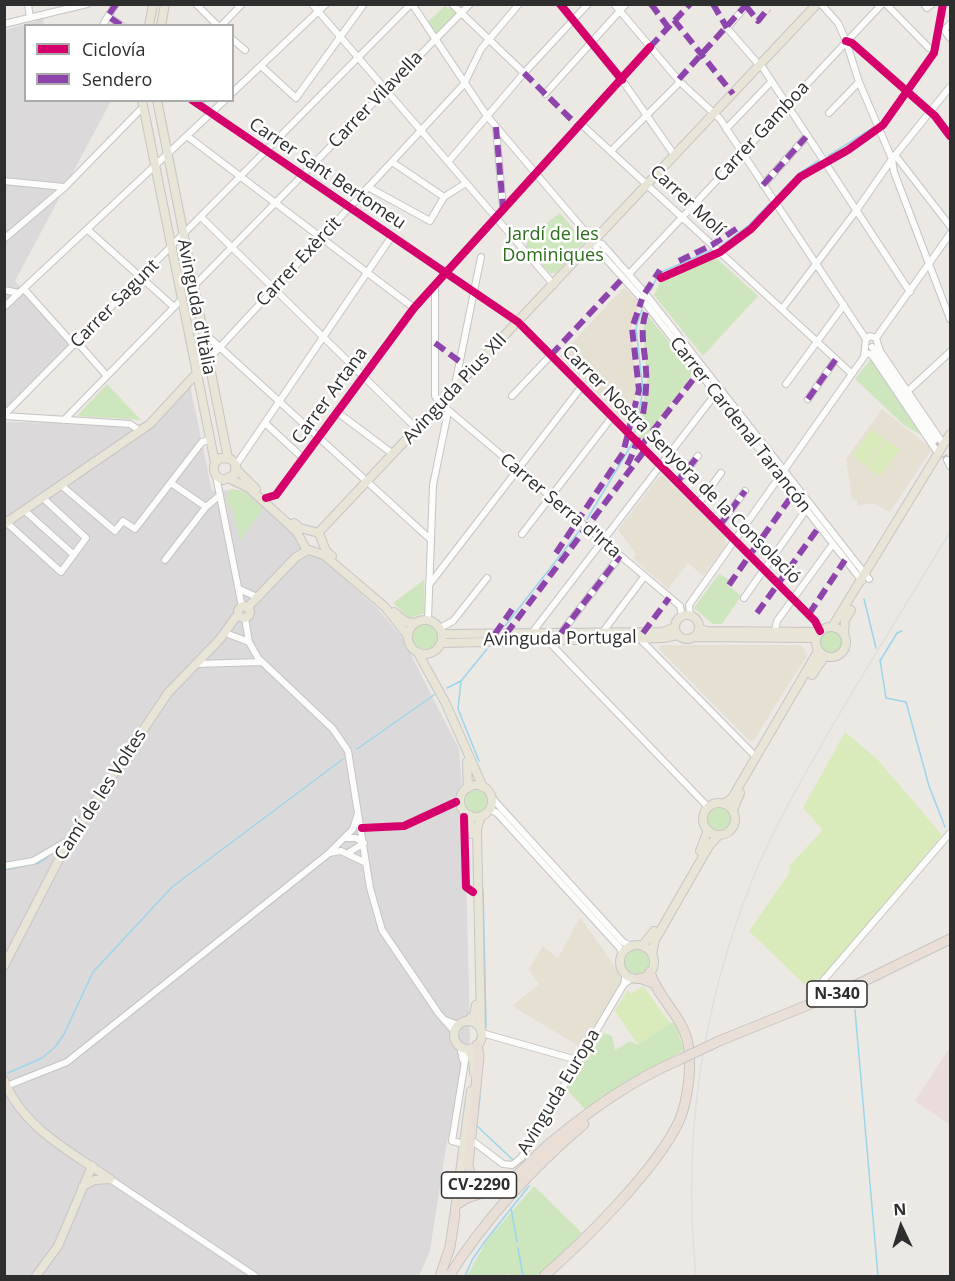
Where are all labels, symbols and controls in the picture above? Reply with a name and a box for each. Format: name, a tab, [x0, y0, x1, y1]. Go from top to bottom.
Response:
legend	[24, 24, 234, 102]
text: Ciclovía	[82, 37, 145, 61]
street label: Carrer Vilavella	[324, 47, 428, 153]
text: Sendero	[82, 67, 152, 91]
street label: Carrer Gamboa	[710, 77, 814, 187]
street label: Carrer Sant Bertomeu	[245, 114, 409, 234]
street label: Carrer Molí	[645, 161, 729, 241]
street label: Carrer Exèrcit	[252, 213, 346, 311]
park label: Jardí de les Dominiques	[502, 224, 604, 266]
street label: Avinguda d'Itàlia	[172, 237, 220, 377]
street label: Carrer Sagunt	[66, 255, 164, 353]
street label: Avinguda Pius XII	[398, 329, 512, 449]
street label: Carrer Cardenal Tarancón	[665, 333, 815, 517]
street label: Carrer Nostra Senyora de la Consolació	[557, 341, 805, 589]
street label: Carrer Artana	[288, 343, 372, 449]
street label: Carrer Serra d'Irta	[495, 449, 625, 563]
street label: Avinguda Portugal	[483, 627, 637, 651]
street label: Camí de les Voltes	[51, 725, 151, 865]
road number: N-340	[807, 981, 867, 1007]
street label: Avinguda Europa	[513, 1025, 605, 1159]
road number: CV-2290	[442, 1172, 516, 1198]
north arrow	[871, 1197, 931, 1257]
text: N	[892, 1198, 907, 1220]

